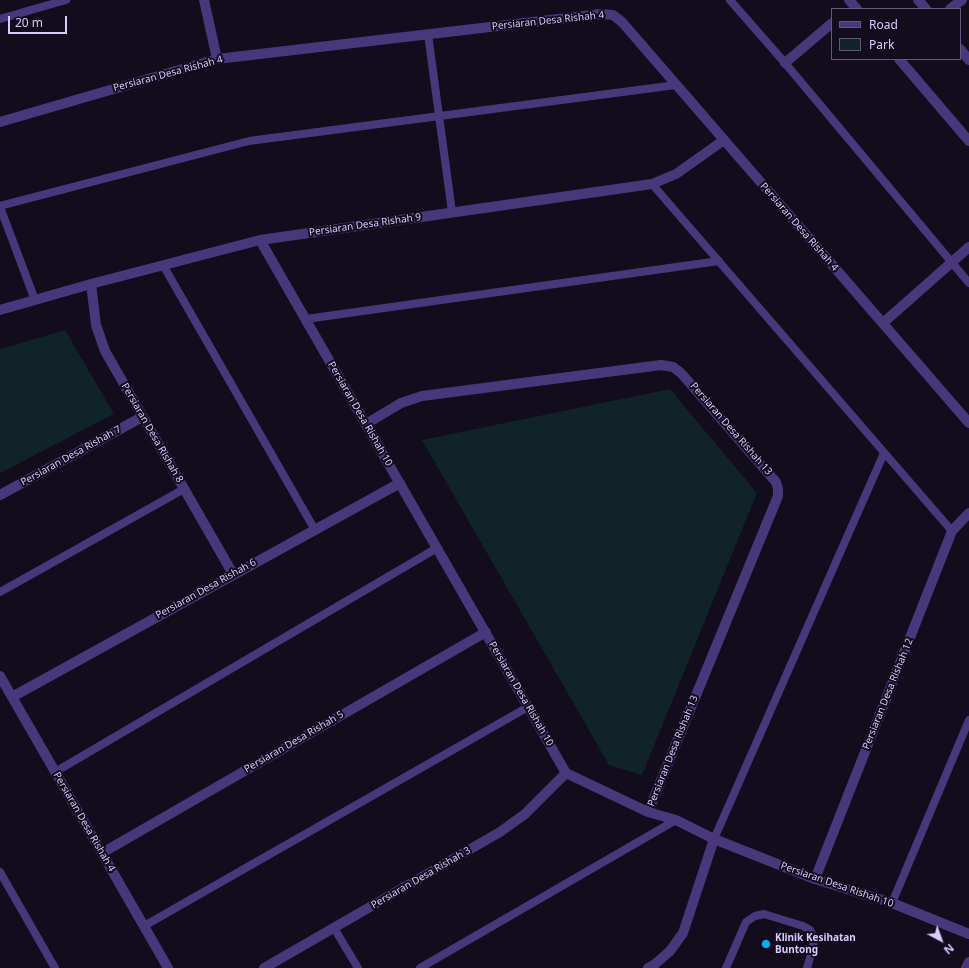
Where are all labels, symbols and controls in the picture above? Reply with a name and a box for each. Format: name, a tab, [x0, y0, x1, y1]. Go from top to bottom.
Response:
scale bar	[10, 8, 69, 34]
legend	[831, 8, 961, 60]
street label: Persiaran Desa Rishah 4	[491, 9, 605, 33]
text: 20 m	[15, 14, 43, 31]
text: Road	[869, 16, 898, 33]
text: Park	[869, 36, 894, 53]
street label: Persiaran Desa Rishah 4	[112, 54, 224, 94]
street label: Persiaran Desa Rishah 4	[757, 180, 841, 274]
street label: Persiaran Desa Rishah 9	[308, 211, 422, 239]
street label: Persiaran Desa Rishah 10	[325, 360, 395, 468]
street label: Persiaran Desa Rishah 13	[688, 380, 774, 478]
street label: Persiaran Desa Rishah 8	[119, 381, 185, 485]
street label: Persiaran Desa Rishah 7	[19, 423, 123, 489]
street label: Persiaran Desa Rishah 6	[154, 556, 258, 622]
street label: Persiaran Desa Rishah 12	[860, 637, 916, 751]
street label: Persiaran Desa Rishah 10	[486, 640, 556, 748]
street label: Persiaran Desa Rishah 13	[645, 694, 701, 808]
street label: Persiaran Desa Rishah 5	[242, 709, 346, 775]
street label: Persiaran Desa Rishah 4	[51, 770, 117, 874]
street label: Persiaran Desa Rishah 3	[369, 845, 473, 911]
street label: Persiaran Desa Rishah 10	[779, 860, 895, 910]
north arrow	[921, 920, 961, 960]
place label: Klinik Kesihatan Buntong	[775, 932, 856, 956]
marker: Klinik Kesihatan Buntong	[760, 938, 772, 950]
text: N	[941, 941, 958, 958]

